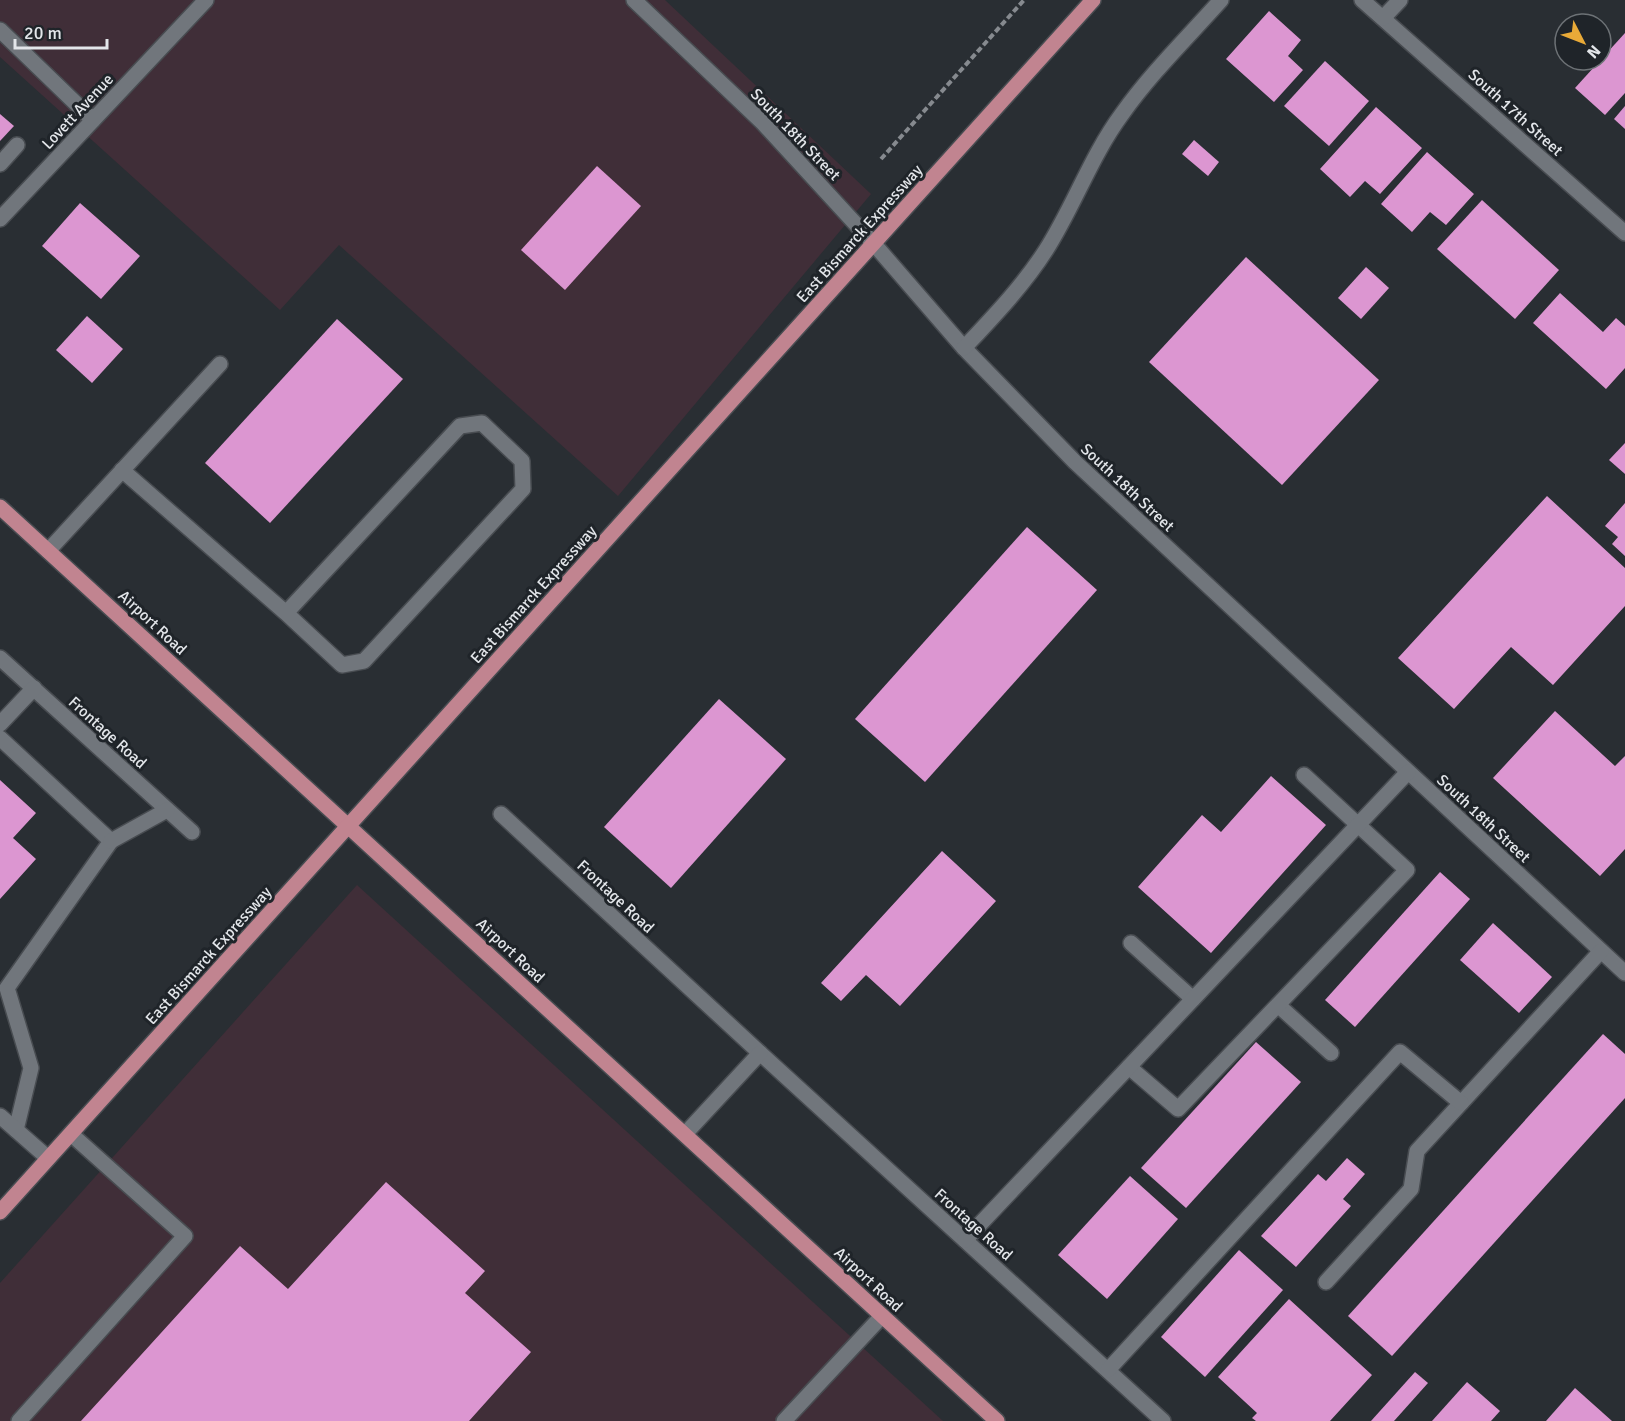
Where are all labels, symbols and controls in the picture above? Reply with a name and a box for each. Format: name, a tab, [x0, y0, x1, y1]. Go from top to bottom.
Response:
scale bar	[15, 12, 106, 50]
north arrow	[1553, 12, 1613, 72]
text: 20 m	[24, 22, 62, 44]
text: N	[1582, 41, 1605, 62]
street label: South 17th Street	[1464, 65, 1567, 161]
street label: Lovett Avenue	[38, 70, 118, 154]
street label: South 18th Street	[746, 84, 845, 185]
street label: East Bismarck Expressway	[792, 160, 927, 307]
street label: South 18th Street	[1076, 439, 1179, 536]
street label: East Bismarck Expressway	[466, 521, 601, 668]
street label: Airport Road	[114, 586, 191, 660]
street label: Frontage Road	[64, 692, 151, 773]
street label: South 18th Street	[1432, 770, 1535, 867]
street label: Frontage Road	[572, 856, 658, 938]
street label: East Bismarck Expressway	[141, 882, 276, 1029]
street label: Airport Road	[472, 914, 549, 988]
street label: Frontage Road	[930, 1184, 1017, 1265]
street label: Airport Road	[830, 1243, 907, 1317]

